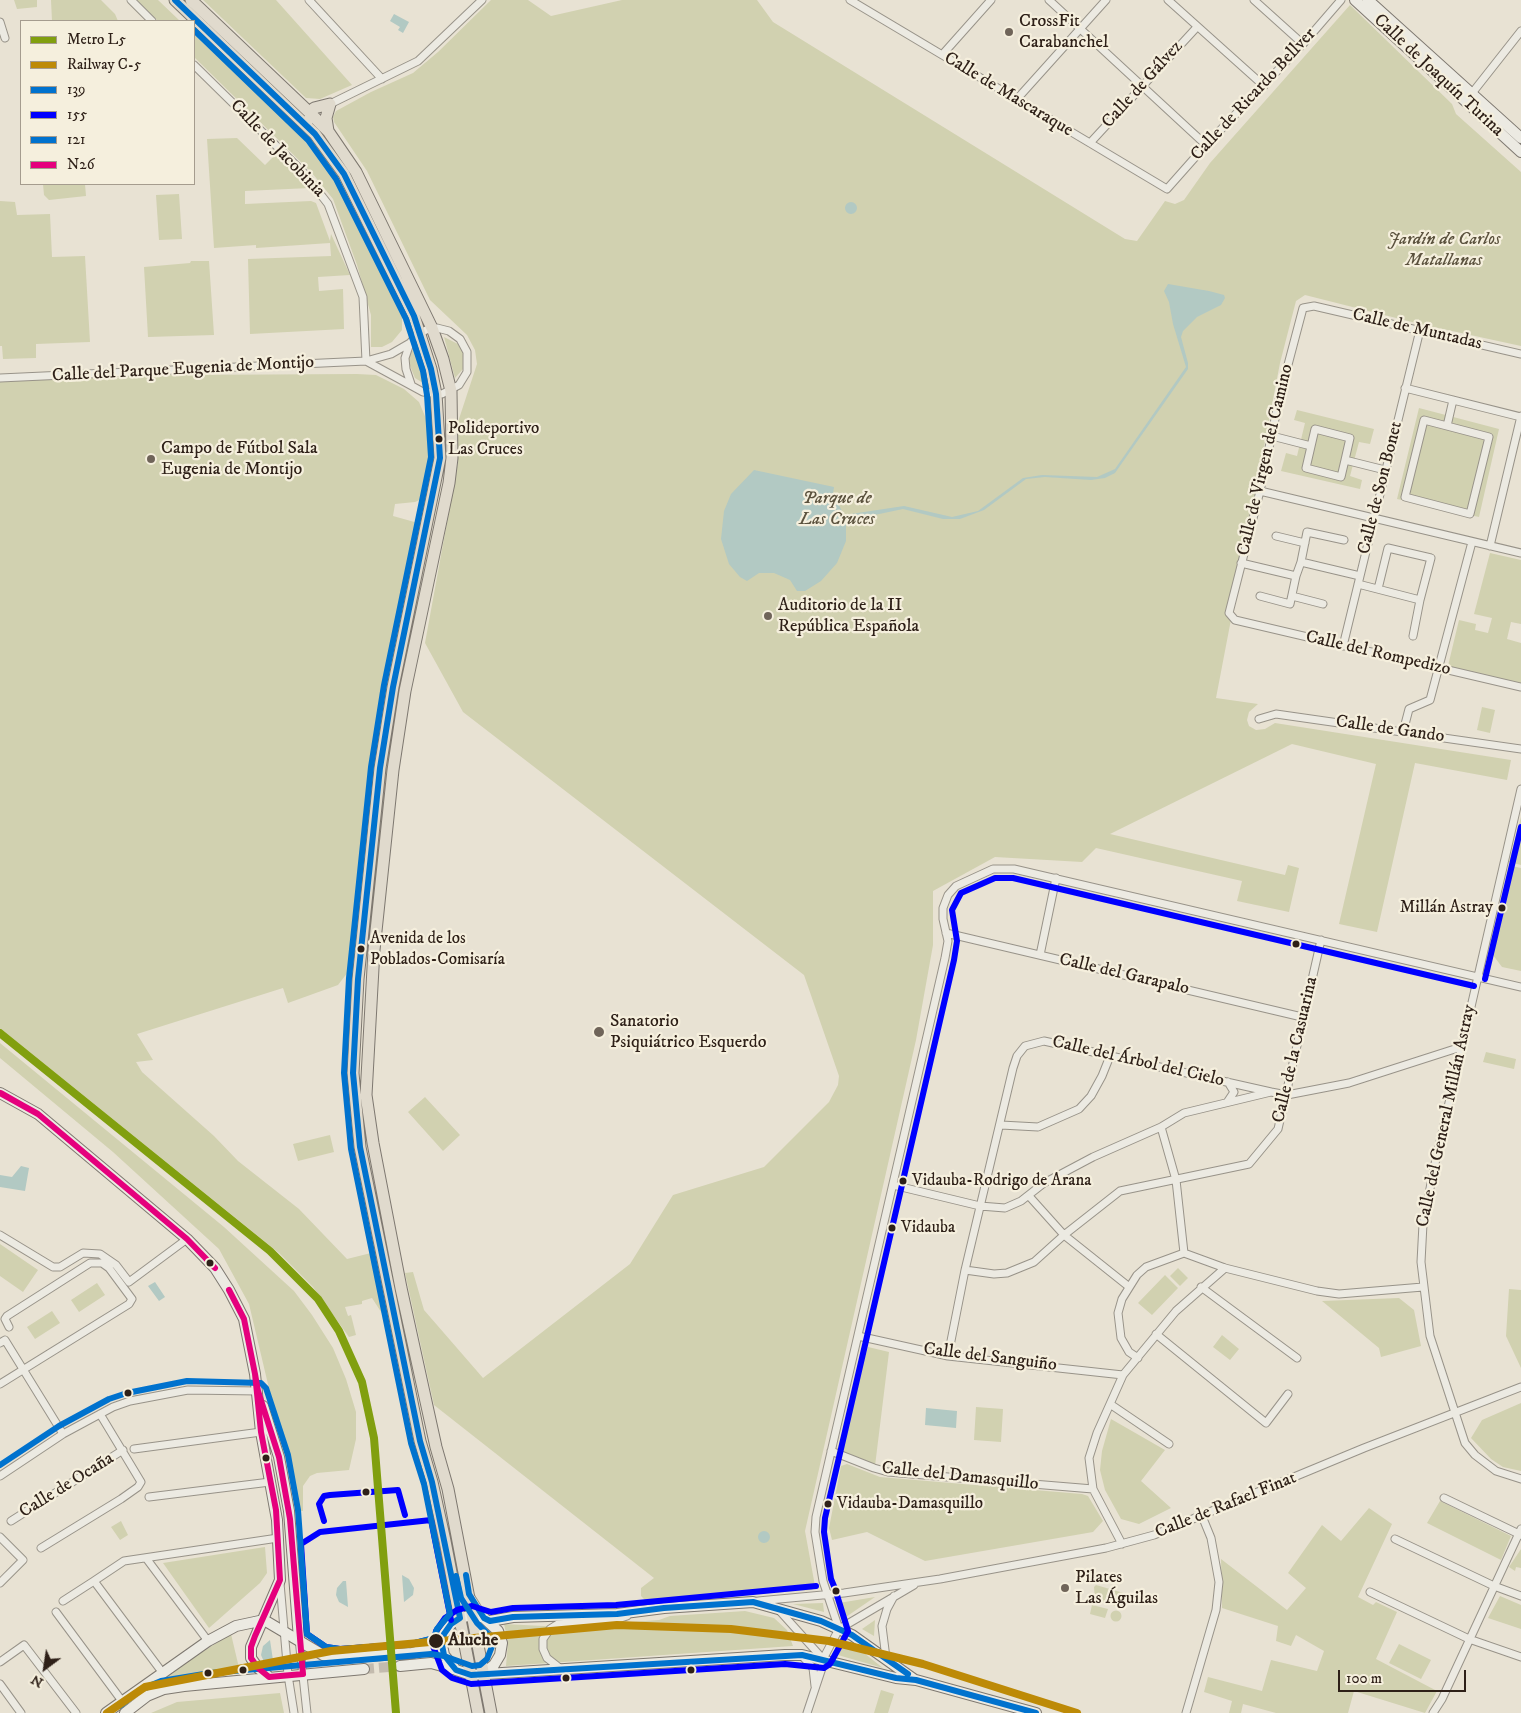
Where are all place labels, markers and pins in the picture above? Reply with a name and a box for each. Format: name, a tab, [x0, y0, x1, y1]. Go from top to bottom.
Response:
place label: CrossFit Carabanchel	[1019, 11, 1108, 54]
marker: CrossFit Carabanchel	[1003, 26, 1015, 38]
place label: Polideportivo Las Cruces	[448, 419, 539, 459]
marker: Polideportivo Las Cruces	[434, 434, 444, 444]
place label: Campo de Fútbol Sala Eugenia de Montijo	[161, 438, 318, 480]
marker: Campo de Fútbol Sala Eugenia de Montijo	[145, 453, 157, 465]
place label: Auditorio de la II República Española	[778, 595, 919, 638]
marker: Auditorio de la II República Española	[762, 610, 774, 622]
place label: Millán Astray	[1400, 898, 1493, 918]
marker: Millán Astray	[1497, 903, 1507, 913]
place label: Avenida de los Poblados-Comisaría	[370, 929, 505, 969]
unlabelled marker	[1291, 939, 1301, 949]
marker: Avenida de los Poblados-Comisaría	[356, 944, 366, 954]
place label: Sanatorio Psiquiátrico Esquerdo	[610, 1011, 766, 1054]
marker: Sanatorio Psiquiátrico Esquerdo	[592, 1025, 606, 1039]
place label: Vidauba-Rodrigo de Arana	[912, 1171, 1092, 1191]
marker: Vidauba-Rodrigo de Arana	[898, 1176, 908, 1186]
place label: Vidauba	[901, 1218, 955, 1238]
marker: Vidauba	[887, 1223, 897, 1233]
unlabelled marker	[205, 1258, 215, 1268]
unlabelled marker	[123, 1388, 133, 1398]
unlabelled marker	[261, 1453, 271, 1463]
unlabelled marker	[361, 1487, 371, 1497]
place label: Vidauba-Damasquillo	[837, 1494, 983, 1514]
marker: Vidauba-Damasquillo	[823, 1499, 833, 1509]
place label: Pilates Las Águilas	[1075, 1567, 1158, 1610]
marker: Pilates Las Águilas	[1059, 1582, 1071, 1594]
unlabelled marker	[831, 1586, 841, 1596]
place label: Aluche	[448, 1630, 498, 1652]
marker: Aluche	[427, 1632, 445, 1650]
unlabelled marker	[238, 1665, 248, 1675]
unlabelled marker	[686, 1665, 696, 1675]
unlabelled marker	[203, 1668, 213, 1678]
unlabelled marker	[561, 1673, 571, 1683]

